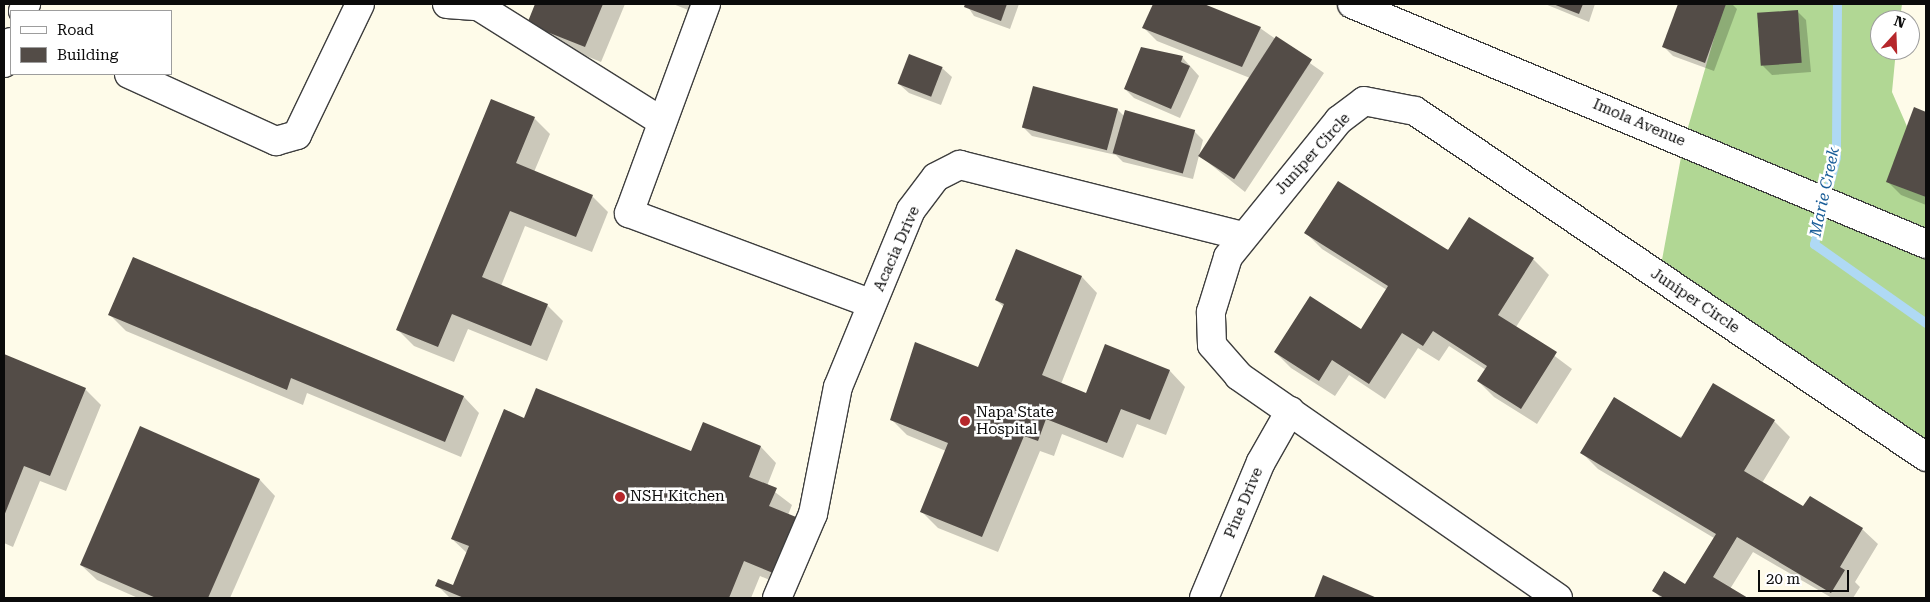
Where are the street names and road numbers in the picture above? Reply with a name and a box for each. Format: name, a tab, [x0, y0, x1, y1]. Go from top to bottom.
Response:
street label: Imola Avenue	[1590, 95, 1688, 151]
street label: Juniper Circle	[1272, 110, 1354, 198]
street label: Acacia Drive	[870, 204, 924, 294]
street label: Juniper Circle	[1647, 265, 1743, 337]
street label: Pine Drive	[1221, 465, 1267, 541]

